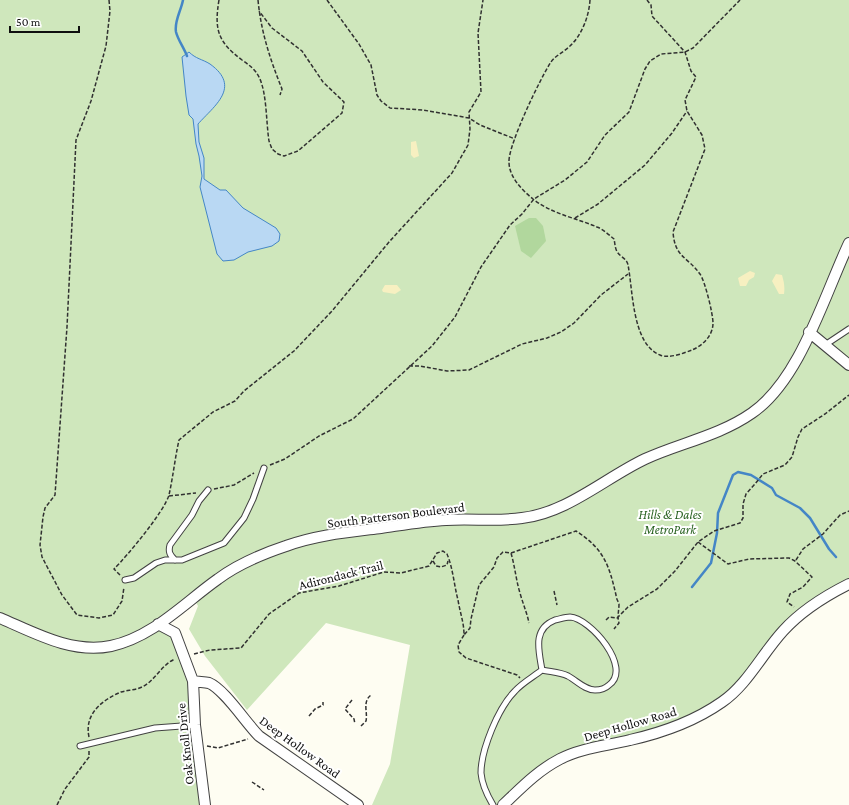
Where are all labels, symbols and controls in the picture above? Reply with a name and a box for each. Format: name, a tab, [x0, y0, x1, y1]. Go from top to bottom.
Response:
scale bar	[10, 8, 79, 34]
text: 50 m	[16, 15, 41, 29]
street label: South Patterson Boulevard	[327, 499, 465, 531]
park label: Hills & Dales MetroPark	[638, 507, 702, 537]
street label: Adirondack Trail	[297, 557, 385, 593]
street label: Oak Knoll Drive	[173, 702, 197, 785]
street label: Deep Hollow Road	[582, 704, 678, 744]
street label: Deep Hollow Road	[257, 713, 343, 781]

